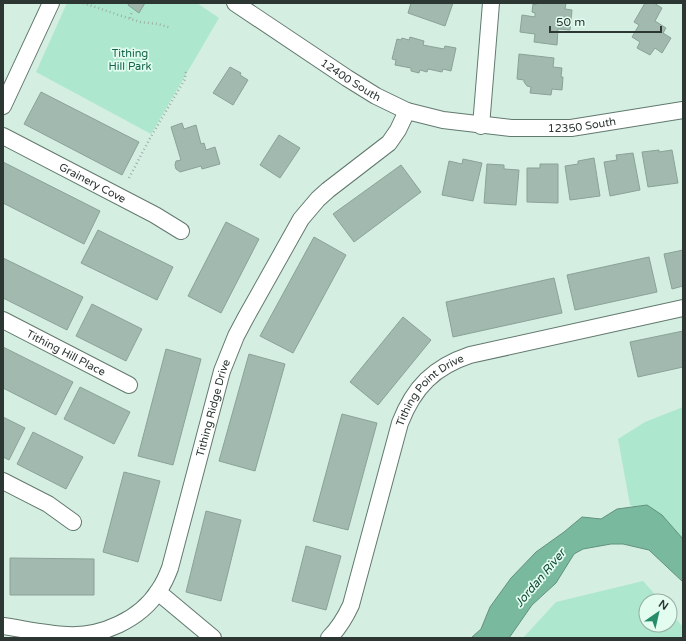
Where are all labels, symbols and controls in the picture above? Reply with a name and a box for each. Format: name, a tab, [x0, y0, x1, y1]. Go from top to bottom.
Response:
scale bar	[550, 8, 661, 34]
text: 50 m	[556, 15, 585, 29]
park label: Tithing Hill Park	[109, 47, 151, 73]
street label: 12400 South	[318, 56, 383, 104]
street label: 12350 South	[548, 114, 617, 135]
street label: Grainery Cove	[57, 160, 128, 205]
street label: Tithing Hill Place	[24, 327, 108, 378]
street label: Tithing Point Drive	[393, 351, 466, 428]
street label: Tithing Ridge Drive	[193, 357, 233, 458]
water label: Jordan River	[512, 545, 569, 610]
north arrow	[638, 593, 678, 633]
text: N	[656, 597, 671, 613]

